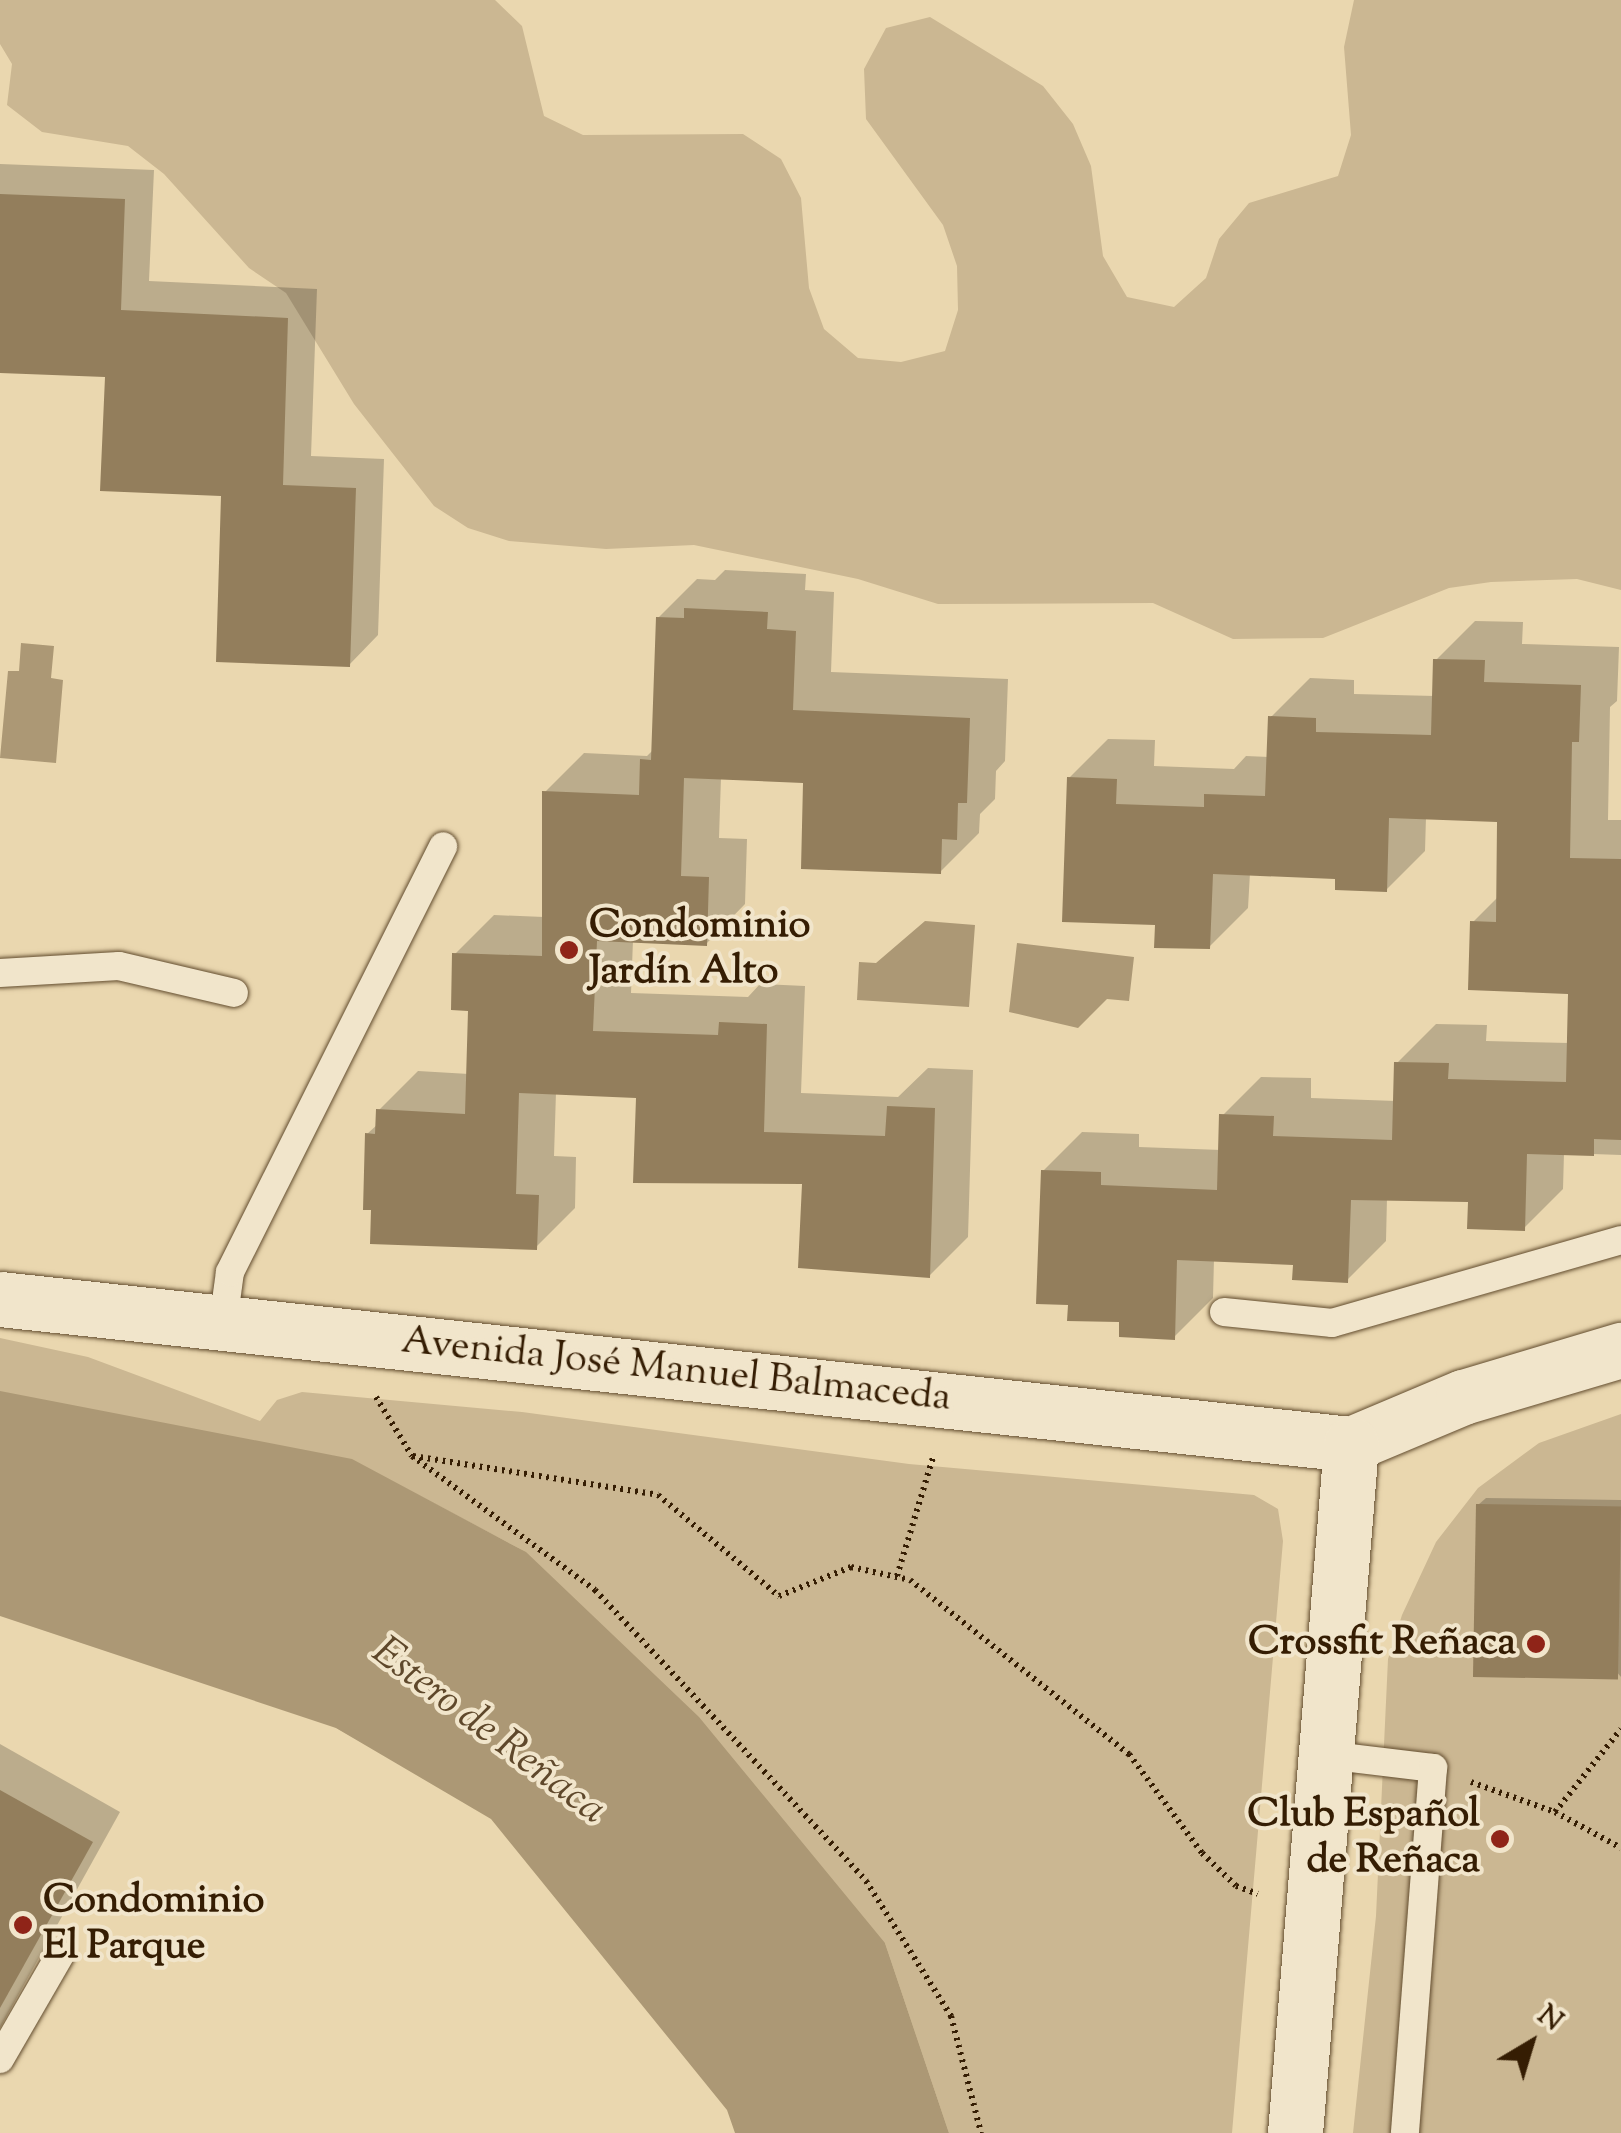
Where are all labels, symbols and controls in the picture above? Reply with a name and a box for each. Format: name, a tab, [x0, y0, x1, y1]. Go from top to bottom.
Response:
place label: Condominio Jardín Alto	[589, 903, 810, 997]
marker: Condominio Jardín Alto	[558, 939, 580, 961]
street label: Avenida José Manuel Balmaceda	[399, 1318, 953, 1424]
place label: Crossfit Reñaca	[1248, 1620, 1516, 1668]
water label: Estero de Reñaca	[361, 1627, 615, 1837]
marker: Crossfit Reñaca	[1525, 1633, 1547, 1655]
place label: Club Español de Reñaca	[1247, 1792, 1480, 1886]
marker: Club Español de Reñaca	[1489, 1828, 1511, 1850]
place label: Condominio El Parque	[43, 1878, 264, 1972]
marker: Condominio El Parque	[12, 1914, 34, 1936]
north arrow	[1481, 1993, 1581, 2093]
text: N	[1528, 1997, 1571, 2042]

